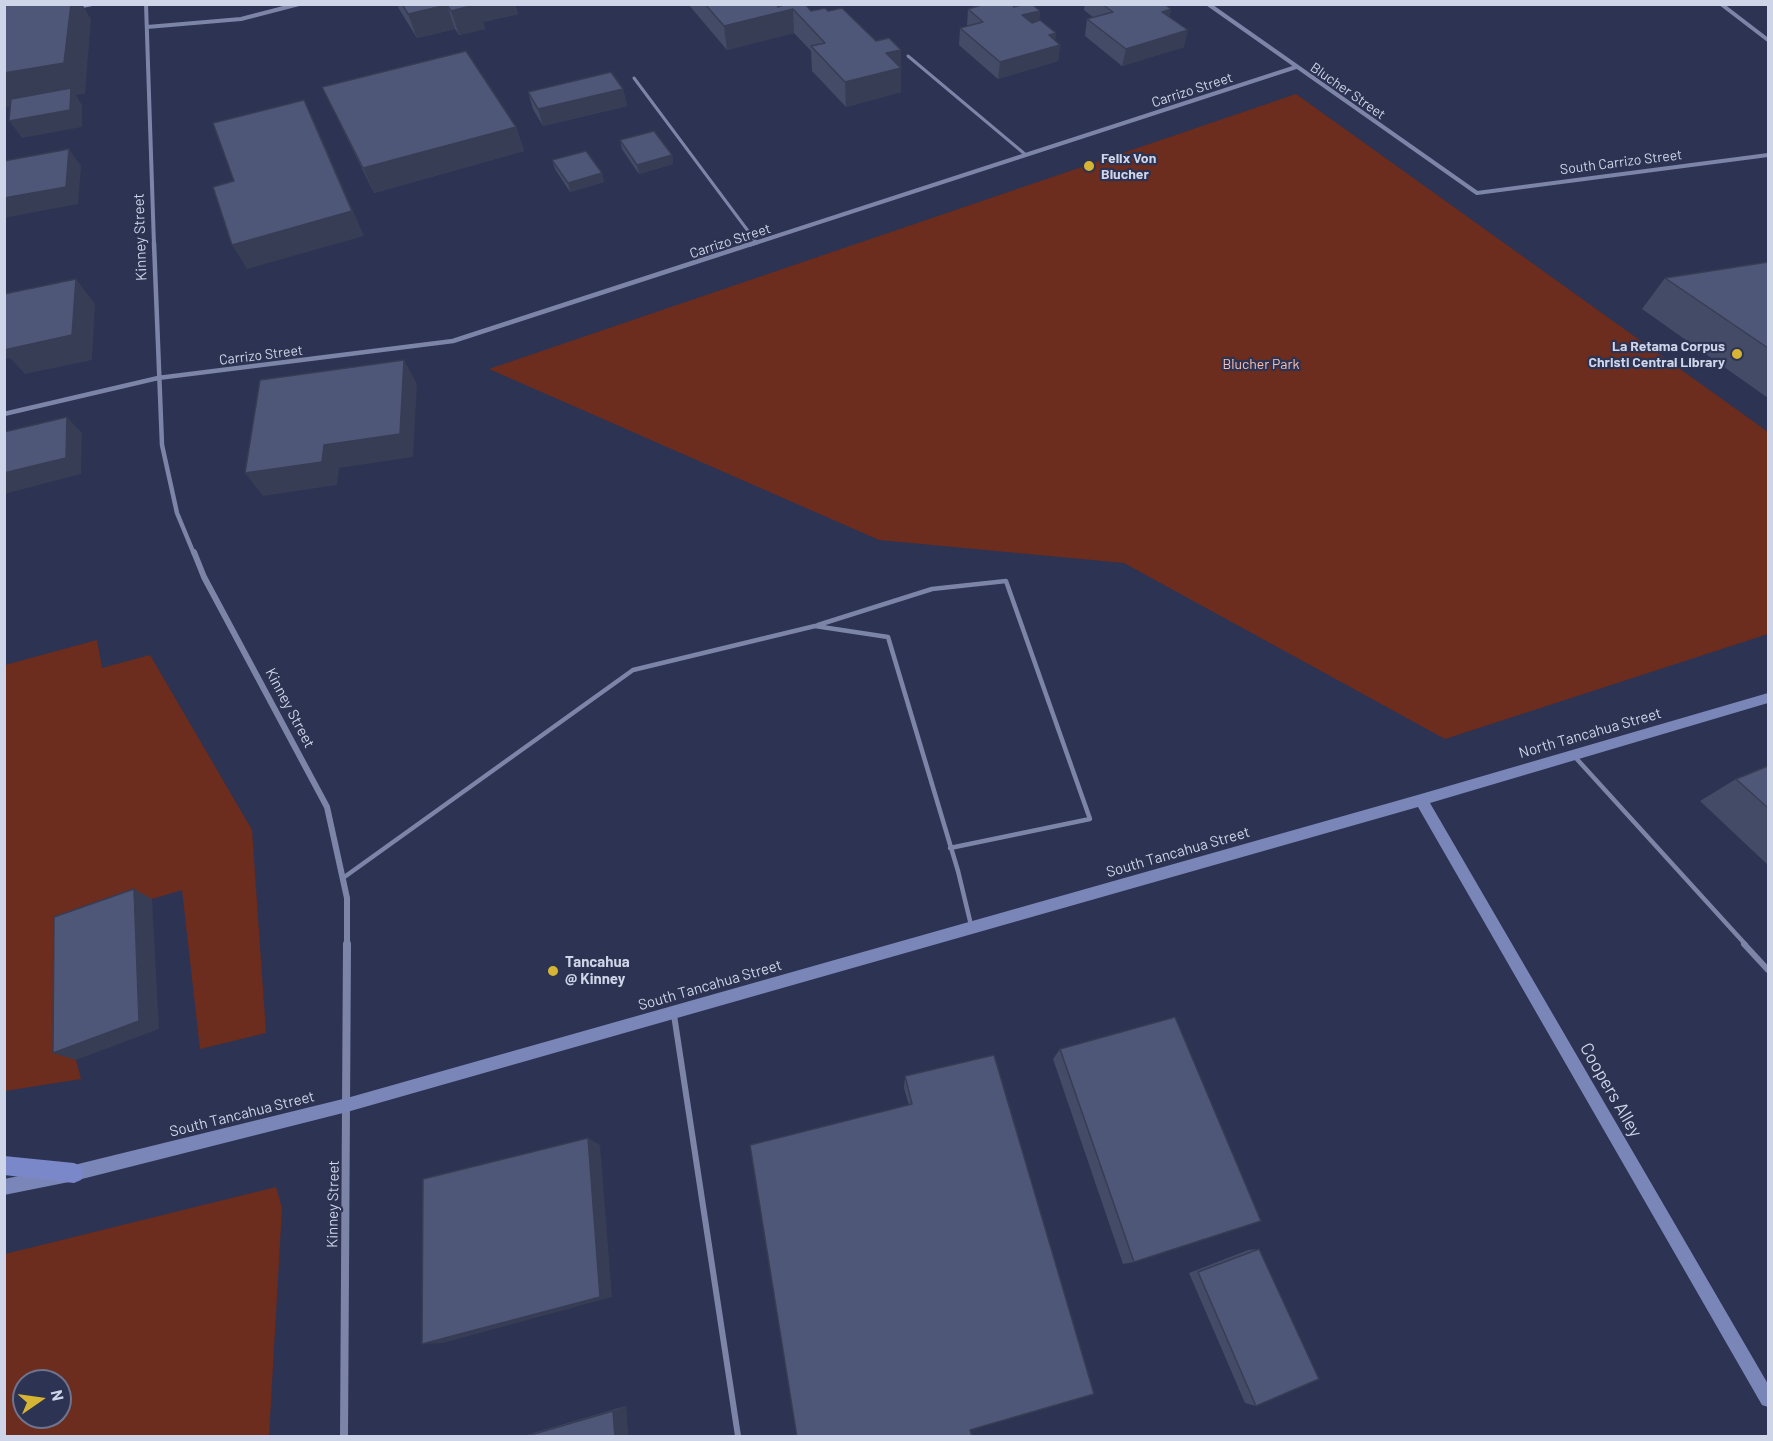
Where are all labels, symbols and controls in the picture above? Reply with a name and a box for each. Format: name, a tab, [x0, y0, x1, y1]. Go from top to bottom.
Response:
street label: Blucher Street	[1307, 59, 1389, 123]
street label: Carrizo Street	[1149, 69, 1235, 111]
street label: South Carrizo Street	[1559, 146, 1683, 178]
place label: Felix Von Blucher	[1101, 150, 1156, 182]
marker: Felix Von Blucher	[1082, 159, 1096, 173]
street label: Kinney Street	[129, 193, 151, 281]
street label: Carrizo Street	[687, 220, 773, 262]
place label: La Retama Corpus Christi Central Library	[1588, 338, 1725, 370]
street label: Carrizo Street	[218, 342, 304, 368]
marker: La Retama Corpus Christi Central Library	[1730, 347, 1744, 361]
park label: Blucher Park	[1222, 356, 1300, 372]
street label: Kinney Street	[261, 665, 319, 751]
street label: North Tancahua Street	[1517, 704, 1663, 762]
street label: South Tancahua Street	[1104, 823, 1252, 881]
place label: Tancahua @ Kinney	[565, 953, 630, 988]
street label: South Tancahua Street	[636, 956, 784, 1014]
marker: Tancahua @ Kinney	[546, 964, 560, 978]
street label: Coopers Alley	[1575, 1039, 1647, 1141]
street label: South Tancahua Street	[168, 1087, 316, 1141]
street label: Kinney Street	[323, 1160, 343, 1248]
north arrow	[12, 1369, 72, 1429]
text: N	[48, 1388, 69, 1403]

